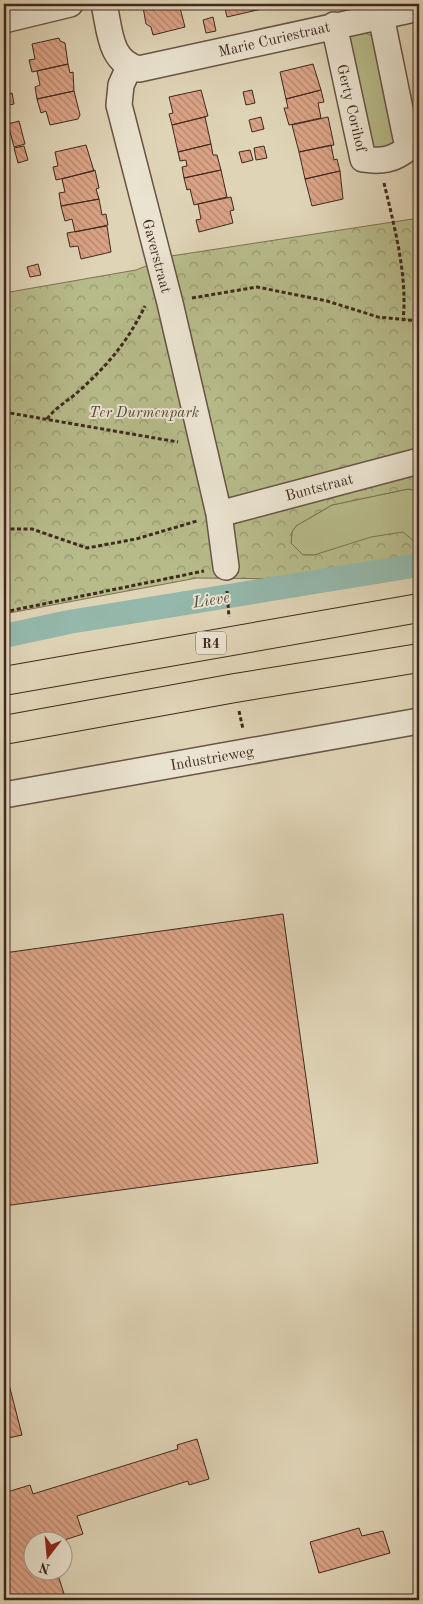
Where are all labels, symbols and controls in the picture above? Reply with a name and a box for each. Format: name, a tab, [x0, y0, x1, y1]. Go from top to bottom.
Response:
street label: Marie Curiestraat	[217, 20, 332, 61]
street label: Gerty Corihof	[333, 63, 368, 155]
street label: Gaverstraat	[138, 218, 173, 295]
park label: Ter Durmenpark	[89, 406, 199, 421]
street label: Buntstraat	[284, 472, 355, 505]
water label: Lieve	[191, 590, 231, 612]
road number: R4	[196, 632, 226, 654]
street label: Industrieweg	[169, 745, 255, 774]
north arrow	[22, 1532, 72, 1582]
text: N	[37, 1559, 52, 1576]

